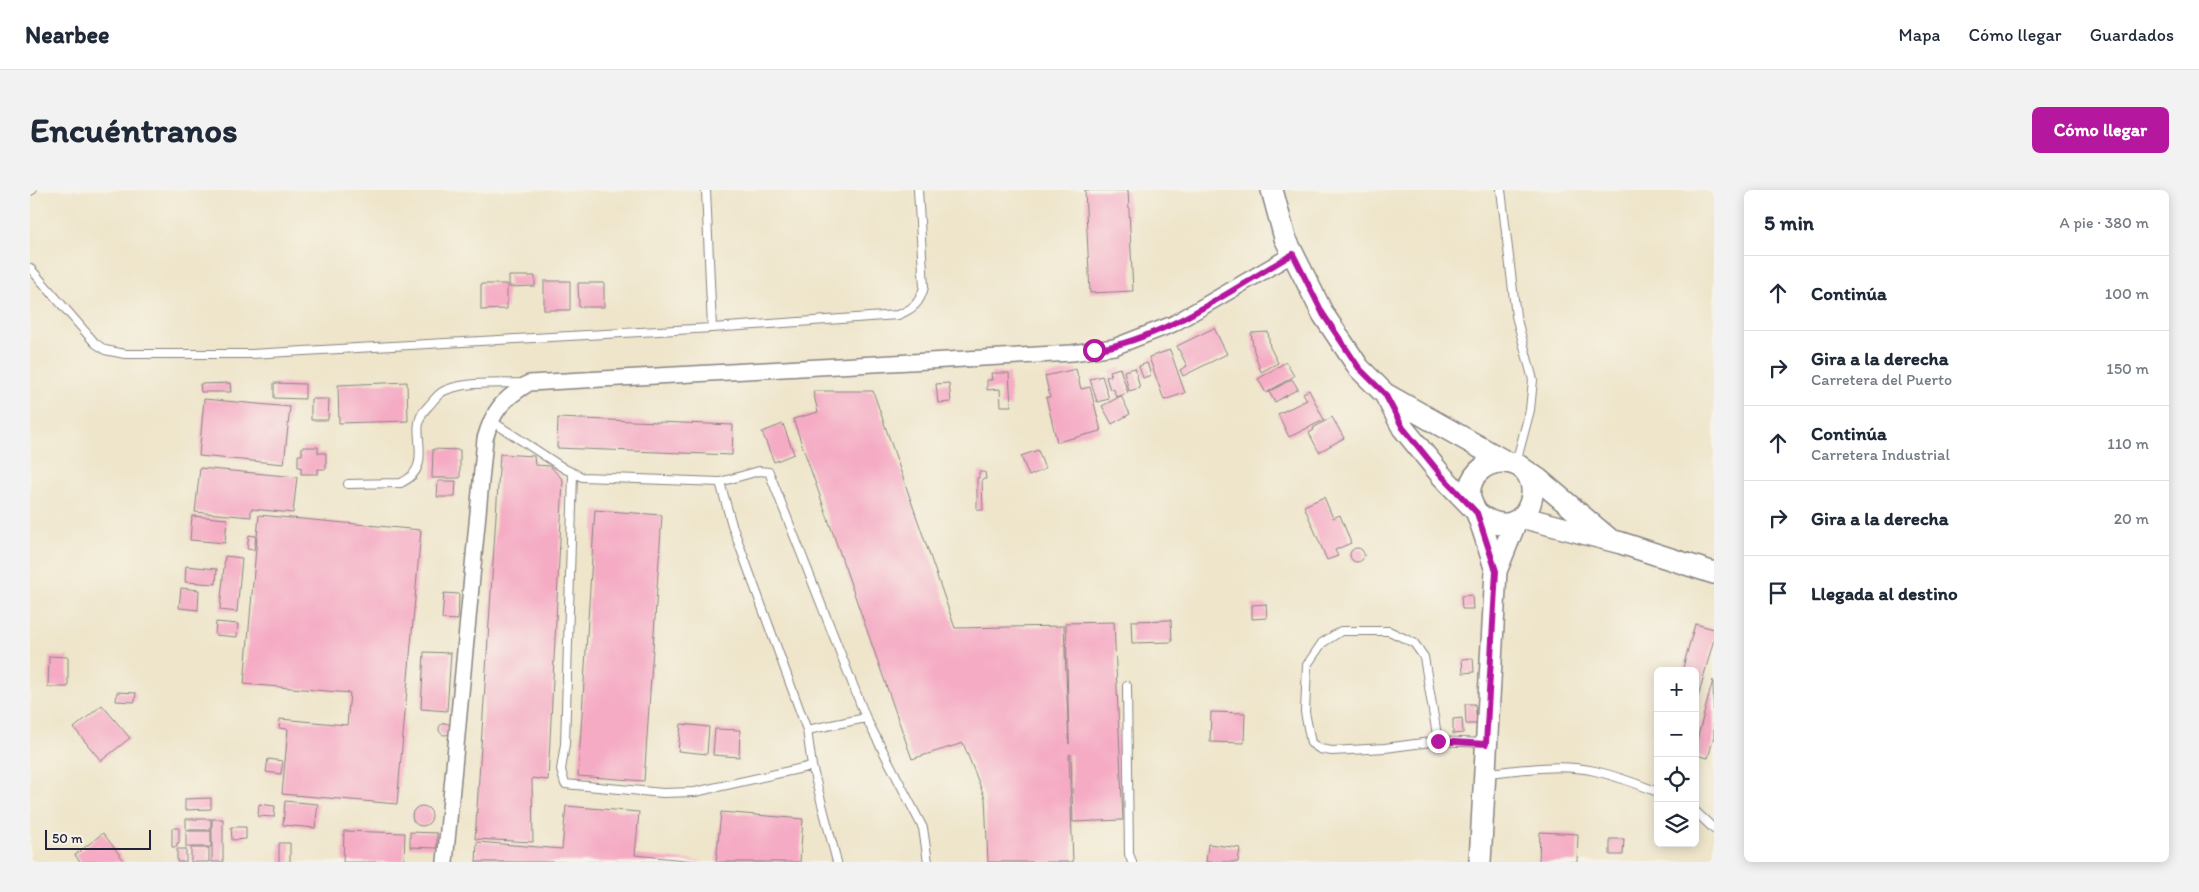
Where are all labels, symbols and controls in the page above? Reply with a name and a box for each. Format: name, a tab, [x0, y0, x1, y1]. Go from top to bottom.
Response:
text: Nearbee	[25, 20, 109, 49]
text: Mapa	[1899, 24, 1940, 46]
text: Cómo llegar	[1968, 24, 2062, 46]
text: Guardados	[2090, 24, 2174, 46]
button: Cómo llegar	[2032, 107, 2169, 153]
text: Encuéntranos	[30, 109, 238, 151]
text: 5 min	[1764, 210, 1814, 235]
text: A pie · 380 m	[2060, 213, 2149, 232]
icon: ahead	[1764, 279, 1792, 307]
text: Continúa	[1811, 282, 1887, 305]
text: 100 m	[2105, 284, 2149, 303]
route start	[1083, 339, 1106, 362]
text: Gira a la derecha	[1811, 347, 1949, 370]
icon: right	[1764, 354, 1792, 382]
text: 150 m	[2106, 359, 2149, 378]
text: Carretera del Puerto	[1811, 370, 1952, 389]
text: Continúa	[1811, 422, 1887, 445]
icon: ahead	[1764, 429, 1792, 457]
text: 110 m	[2107, 434, 2149, 453]
text: Carretera Industrial	[1811, 445, 1950, 464]
icon: right	[1764, 504, 1792, 532]
text: Gira a la derecha	[1811, 507, 1949, 530]
text: 20 m	[2114, 509, 2149, 528]
icon: arrive	[1764, 579, 1792, 607]
text: Llegada al destino	[1811, 582, 1958, 605]
map controls	[1654, 667, 1699, 847]
button: +	[1654, 667, 1699, 712]
button: −	[1654, 712, 1699, 757]
route end	[1427, 730, 1450, 753]
button: locate	[1654, 757, 1699, 802]
button: layers	[1654, 802, 1699, 847]
scale bar	[45, 827, 151, 850]
text: 50 m	[52, 830, 83, 847]

